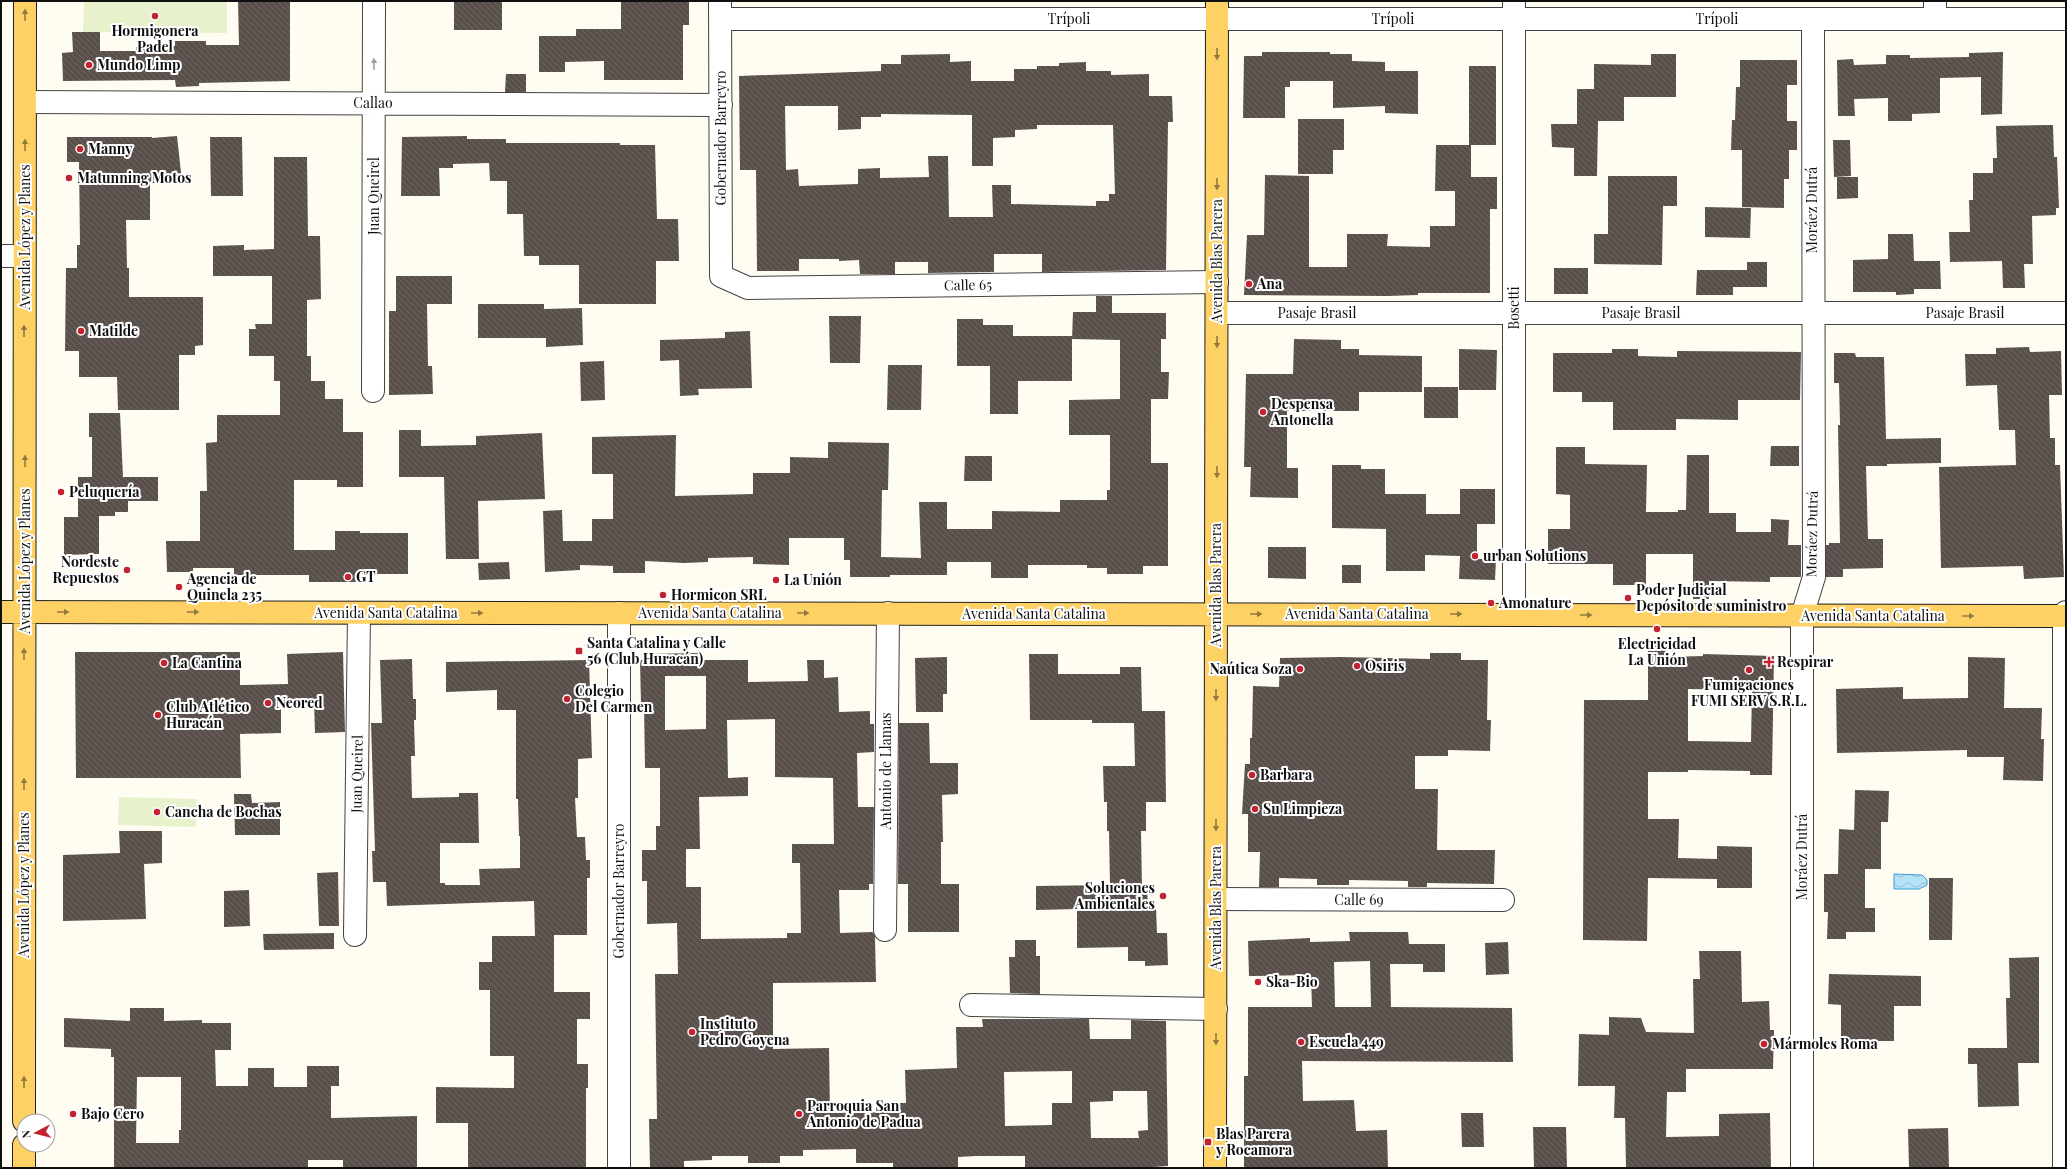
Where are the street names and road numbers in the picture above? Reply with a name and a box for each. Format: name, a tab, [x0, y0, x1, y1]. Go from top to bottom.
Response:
street label: Trípoli	[1048, 9, 1090, 28]
street label: Trípoli	[1372, 9, 1414, 28]
street label: Trípoli	[1696, 9, 1738, 28]
street label: Gobernador Barreyro	[711, 70, 730, 205]
street label: Callao	[353, 93, 393, 112]
street label: Juan Queirel	[364, 157, 383, 236]
street label: Avenida López y Planes	[15, 164, 34, 311]
street label: Moráez Dutrá	[1802, 167, 1821, 253]
street label: Avenida Blas Parera	[1207, 199, 1226, 324]
street label: Calle 65	[944, 275, 992, 294]
street label: Bosetti	[1504, 286, 1523, 330]
street label: Pasaje Brasil	[1278, 303, 1356, 322]
street label: Pasaje Brasil	[1602, 303, 1680, 322]
street label: Pasaje Brasil	[1926, 303, 2004, 322]
street label: Avenida López y Planes	[15, 488, 34, 635]
street label: Moráez Dutrá	[1801, 491, 1822, 577]
street label: Avenida Blas Parera	[1206, 523, 1225, 648]
street label: Avenida Santa Catalina	[313, 603, 458, 622]
street label: Avenida Santa Catalina	[637, 603, 782, 622]
street label: Avenida Santa Catalina	[961, 604, 1106, 623]
street label: Avenida Santa Catalina	[1284, 604, 1429, 623]
street label: Avenida Santa Catalina	[1800, 606, 1945, 625]
street label: Antonio de Llamas	[876, 713, 895, 831]
street label: Juan Queirel	[346, 735, 367, 814]
street label: Avenida López y Planes	[14, 812, 33, 959]
street label: Moráez Dutrá	[1792, 814, 1811, 900]
street label: Gobernador Barreyro	[609, 823, 628, 958]
street label: Avenida Blas Parera	[1206, 846, 1225, 971]
street label: Calle 69	[1334, 890, 1384, 909]

